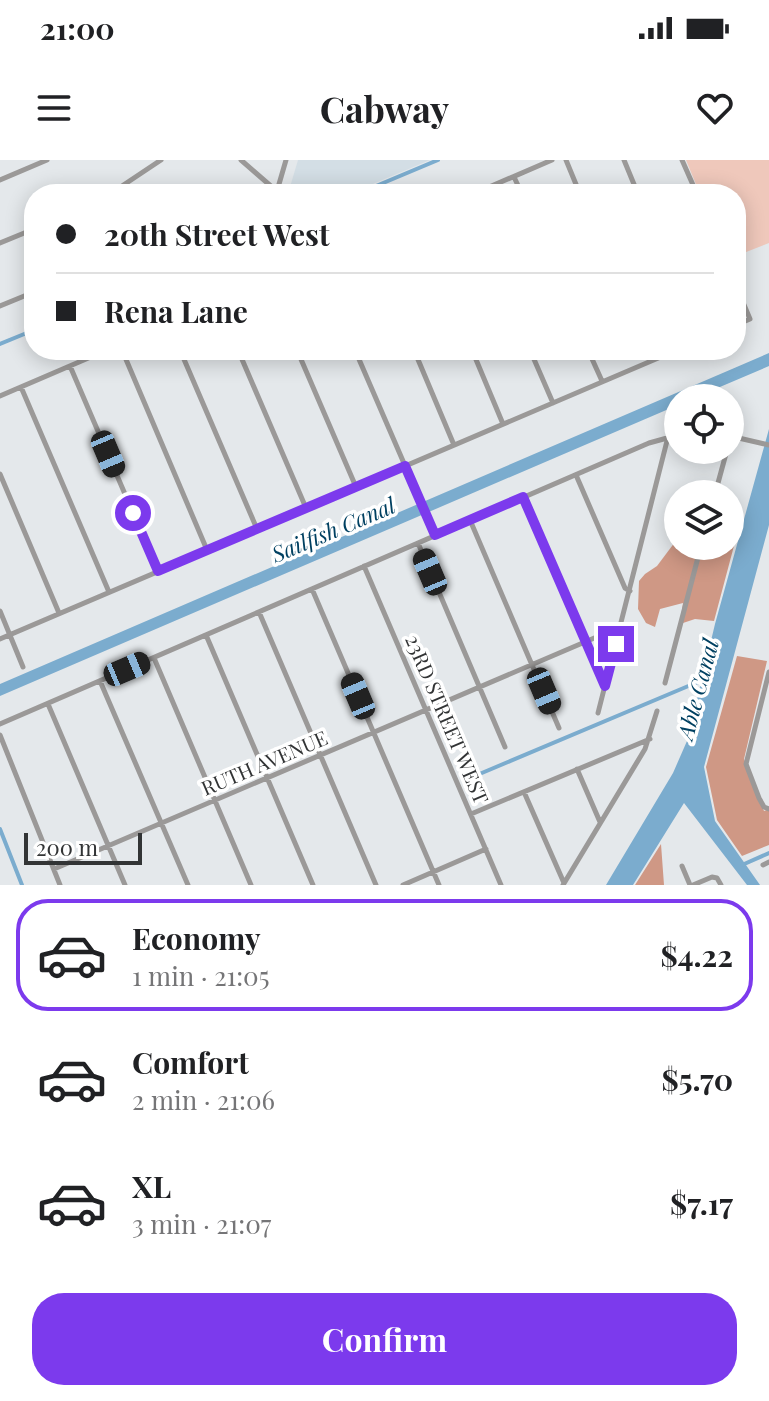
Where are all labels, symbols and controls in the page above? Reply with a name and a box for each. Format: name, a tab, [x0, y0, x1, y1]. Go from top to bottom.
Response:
text: 21:00	[40, 8, 115, 48]
text: Cabway	[320, 84, 449, 132]
icon: menu	[32, 86, 76, 130]
icon: heart	[693, 86, 737, 130]
text: 20th Street West	[104, 214, 329, 254]
text: Rena Lane	[104, 291, 248, 331]
map controls	[664, 384, 744, 560]
button: locate	[664, 384, 744, 464]
car	[88, 427, 128, 481]
button: layers	[664, 480, 744, 560]
water label: Sailfish Canal	[266, 489, 400, 569]
route start	[115, 495, 151, 531]
car	[410, 545, 450, 599]
route end	[598, 626, 634, 662]
street label: 23RD STREET WEST	[400, 630, 496, 808]
water label: Able Canal	[669, 635, 725, 744]
car	[100, 649, 154, 689]
car	[524, 664, 564, 718]
car	[338, 669, 378, 723]
street label: RUTH AVENUE	[197, 723, 331, 801]
scale bar	[24, 829, 142, 865]
text: 200 m	[36, 832, 98, 862]
text: Economy	[132, 918, 261, 958]
icon: car	[36, 919, 108, 991]
text: $4.22	[660, 935, 733, 975]
text: 1 min · 21:05	[132, 958, 270, 993]
text: Comfort	[132, 1042, 249, 1082]
icon: car	[36, 1043, 108, 1115]
text: $5.70	[662, 1059, 733, 1099]
text: 2 min · 21:06	[132, 1082, 275, 1117]
text: XL	[132, 1166, 171, 1206]
icon: car	[36, 1167, 108, 1239]
text: $7.17	[670, 1183, 733, 1223]
text: 3 min · 21:07	[132, 1206, 271, 1241]
button: Confirm	[32, 1293, 737, 1385]

